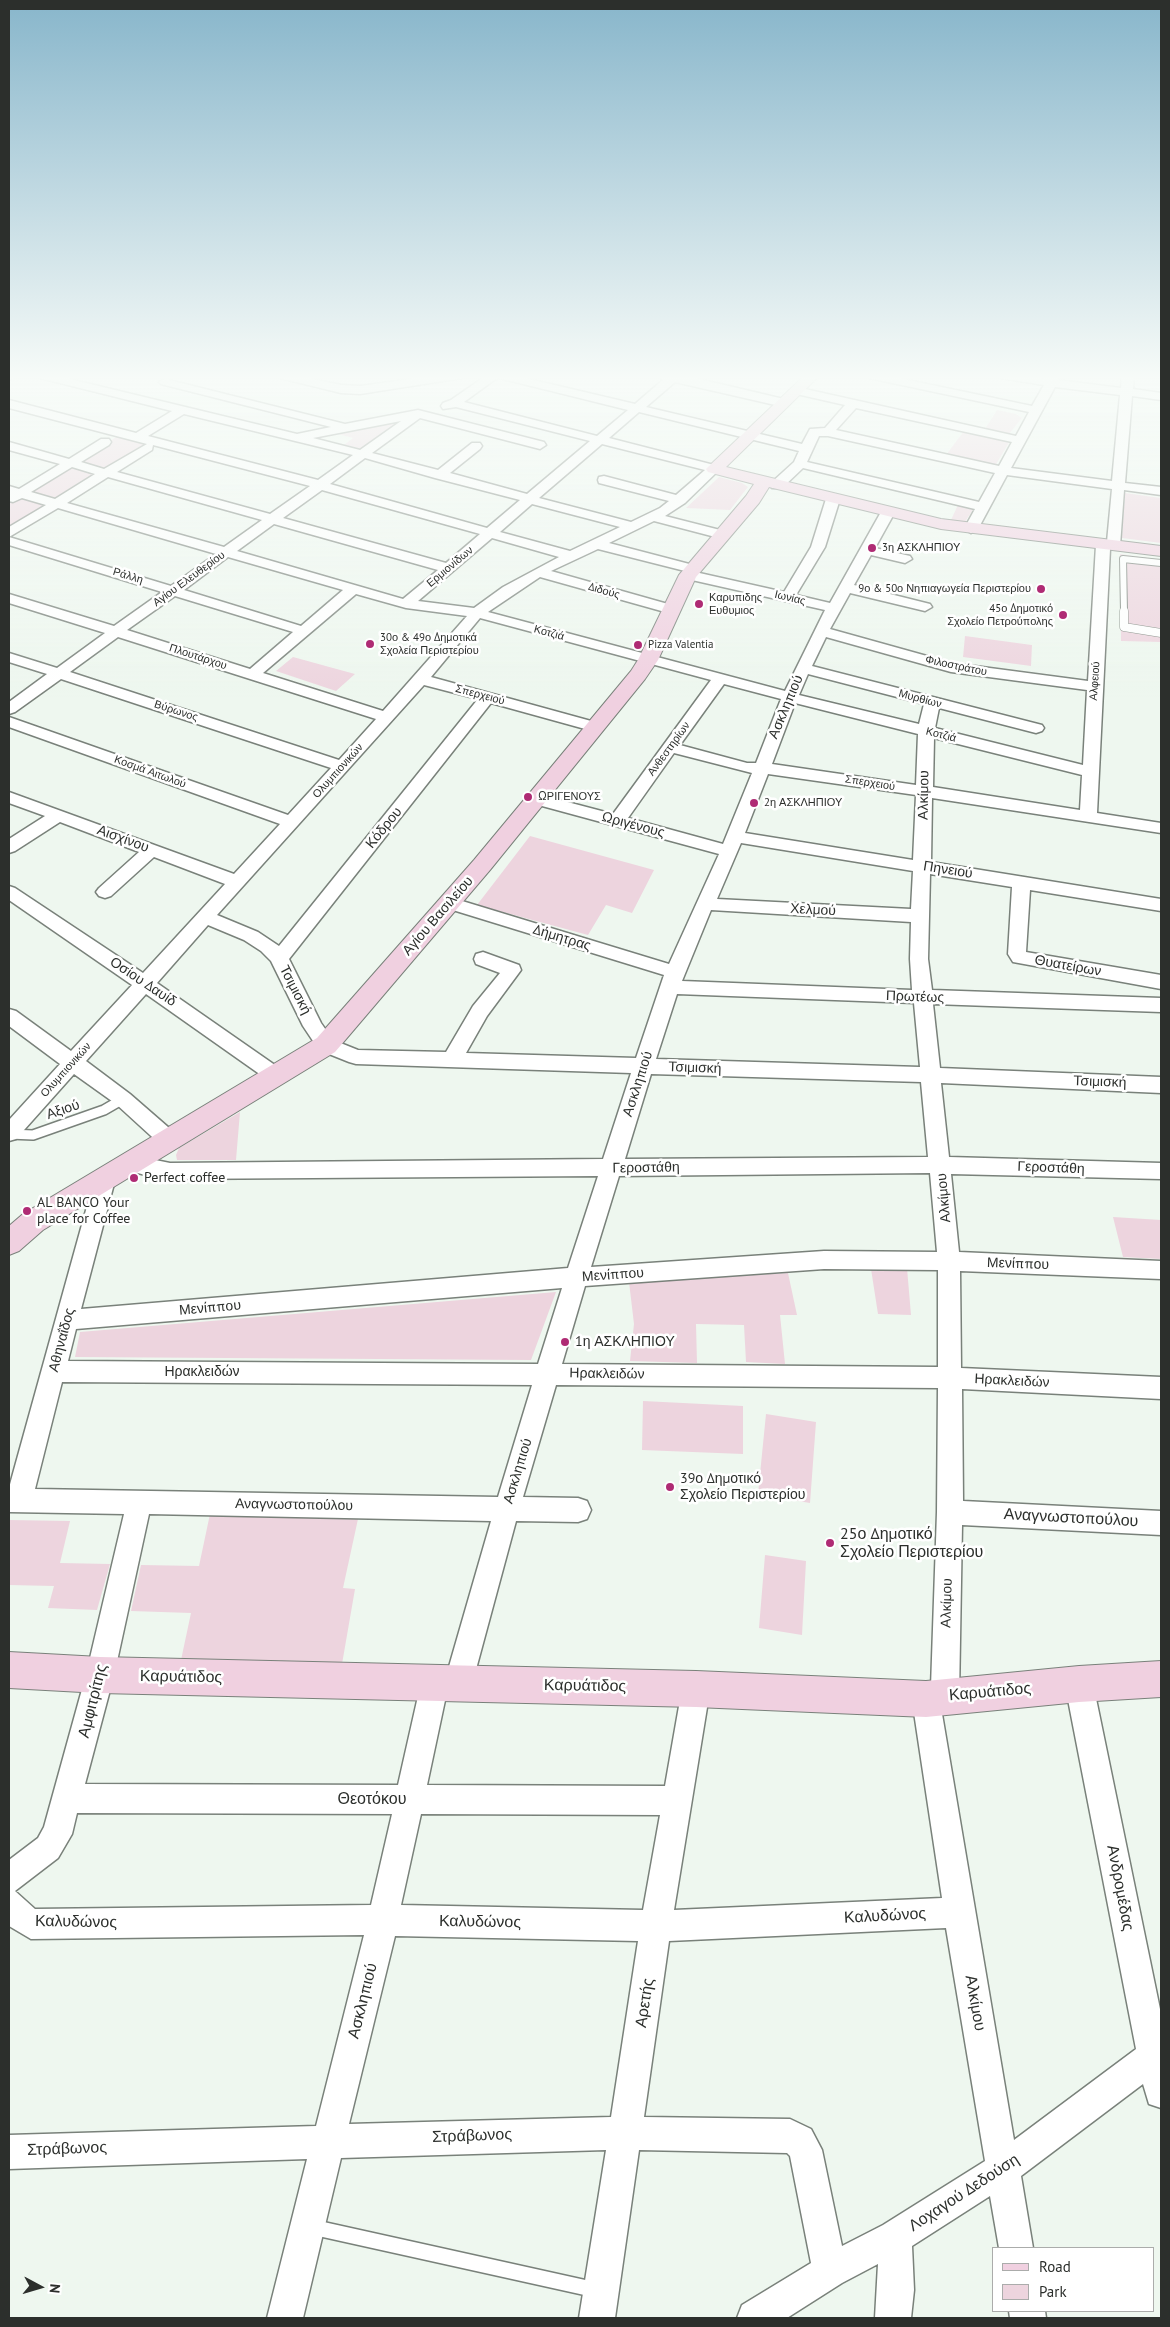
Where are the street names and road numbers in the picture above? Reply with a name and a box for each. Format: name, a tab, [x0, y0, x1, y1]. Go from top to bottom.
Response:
street label: Ερμιονίδων	[424, 544, 476, 590]
street label: Αγίου Ελευθερίου	[150, 548, 228, 610]
street label: Ράλλη	[111, 565, 145, 587]
street label: Διδούς	[587, 580, 621, 602]
street label: Ιωνίας	[773, 588, 807, 608]
street label: Κοτζιά	[532, 623, 566, 643]
street label: Πλουτάρχου	[168, 641, 228, 673]
street label: Φιλοστράτου	[924, 653, 988, 679]
street label: Αλφειού	[1087, 661, 1103, 701]
street label: Ασκληπιού	[765, 673, 807, 741]
street label: Σπερχειού	[454, 682, 506, 708]
street label: Μυρθίων	[897, 687, 943, 711]
street label: Βύρωνος	[153, 698, 199, 724]
street label: Ανθεστηρίων	[645, 719, 693, 779]
street label: Κοτζιά	[924, 725, 958, 745]
street label: Ολυμπιονικών	[310, 741, 366, 801]
street label: Κοσμά Αιτωλού	[112, 753, 188, 791]
street label: Αλκίμου	[915, 770, 933, 820]
street label: Σπερχειού	[844, 773, 896, 793]
street label: Κόδρου	[362, 804, 406, 852]
street label: Ωριγένους	[600, 809, 666, 841]
street label: Αισχίνου	[95, 822, 151, 856]
street label: Πηνειού	[922, 858, 974, 882]
street label: Αγίου Βασιλείου	[399, 873, 477, 959]
street label: Χελμού	[790, 900, 836, 920]
street label: Δήμητρας	[531, 921, 593, 955]
street label: Θυατείρων	[1033, 952, 1103, 980]
street label: Οσίου Δαυίδ	[107, 954, 179, 1010]
street label: Τσιμισκή	[275, 963, 315, 1017]
street label: Πρωτέως	[886, 988, 944, 1006]
street label: Ολυμπιονικών	[38, 1040, 94, 1100]
street label: Ασκληπιού	[620, 1049, 656, 1119]
street label: Τσιμισκή	[668, 1059, 722, 1077]
street label: Τσιμισκή	[1073, 1073, 1127, 1091]
street label: Αξιού	[44, 1096, 82, 1124]
street label: Γεροστάθη	[1017, 1158, 1085, 1178]
street label: Γεροστάθη	[612, 1159, 680, 1177]
street label: Αλκίμου	[933, 1173, 955, 1223]
street label: Μενίππου	[987, 1255, 1049, 1273]
street label: Μενίππου	[581, 1264, 645, 1286]
street label: Μενίππου	[178, 1297, 242, 1319]
street label: Αθηναΐδος	[45, 1306, 79, 1374]
street label: Ηρακλειδών	[164, 1364, 240, 1380]
street label: Ηρακλειδών	[569, 1365, 645, 1383]
street label: Ηρακλειδών	[974, 1371, 1050, 1391]
street label: Ασκληπιού	[500, 1436, 536, 1506]
street label: Αναγνωστοπούλου	[235, 1496, 353, 1514]
street label: Αναγνωστοπούλου	[1003, 1505, 1139, 1531]
street label: Αλκίμου	[938, 1578, 956, 1628]
street label: Αμφιτρίτης	[75, 1662, 111, 1740]
street label: Καρυάτιδος	[140, 1667, 222, 1687]
street label: Καρυάτιδος	[544, 1676, 626, 1696]
street label: Καρυάτιδος	[948, 1679, 1032, 1705]
street label: Θεοτόκου	[338, 1789, 406, 1809]
street label: Ανδρομέδας	[1102, 1843, 1138, 1933]
street label: Καλυδώνος	[844, 1904, 926, 1928]
street label: Καλυδώνος	[35, 1912, 117, 1932]
street label: Καλυδώνος	[439, 1912, 521, 1932]
street label: Ασκληπιού	[344, 1961, 382, 2041]
street label: Αλκίμου	[961, 1973, 989, 2033]
street label: Αρετής	[632, 1977, 658, 2029]
street label: Στράβωνος	[432, 2125, 512, 2147]
street label: Στράβωνος	[27, 2138, 107, 2160]
street label: Λοχαγού Δεδούση	[905, 2150, 1023, 2236]

